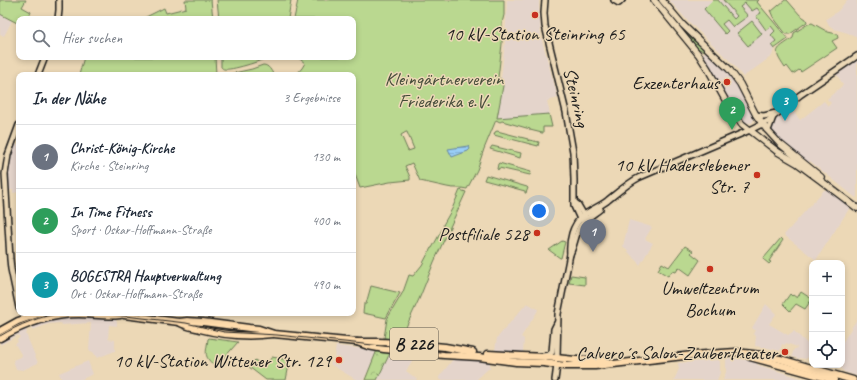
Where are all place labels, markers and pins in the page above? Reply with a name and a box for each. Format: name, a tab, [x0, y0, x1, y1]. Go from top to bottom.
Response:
marker: 10 kV-Station Steinring 65	[530, 10, 540, 20]
place label: 10 kV-Station Steinring 65	[445, 22, 626, 46]
place label: Exzenterhaus	[632, 71, 722, 95]
marker: Exzenterhaus	[722, 77, 732, 87]
pin: 3	[772, 88, 798, 121]
pin: 2	[719, 97, 745, 130]
place label: 10 kV Haderslebener Str. 7	[615, 153, 750, 199]
marker: 10 kV Haderslebener Str. 7	[752, 170, 762, 180]
pin: 1	[580, 219, 606, 252]
place label: Postfiliale 528	[438, 222, 531, 246]
marker: Postfiliale 528	[532, 228, 542, 238]
marker: Umweltzentrum Bochum	[705, 264, 715, 274]
place label: Umweltzentrum Bochum	[661, 276, 760, 322]
place label: Calvero´s Salon-Zaubertheater	[576, 341, 779, 365]
marker: Calvero´s Salon-Zaubertheater	[780, 347, 790, 357]
place label: 10 kV-Station Wittener Str. 129	[114, 349, 332, 373]
marker: 10 kV-Station Wittener Str. 129	[334, 355, 344, 365]

